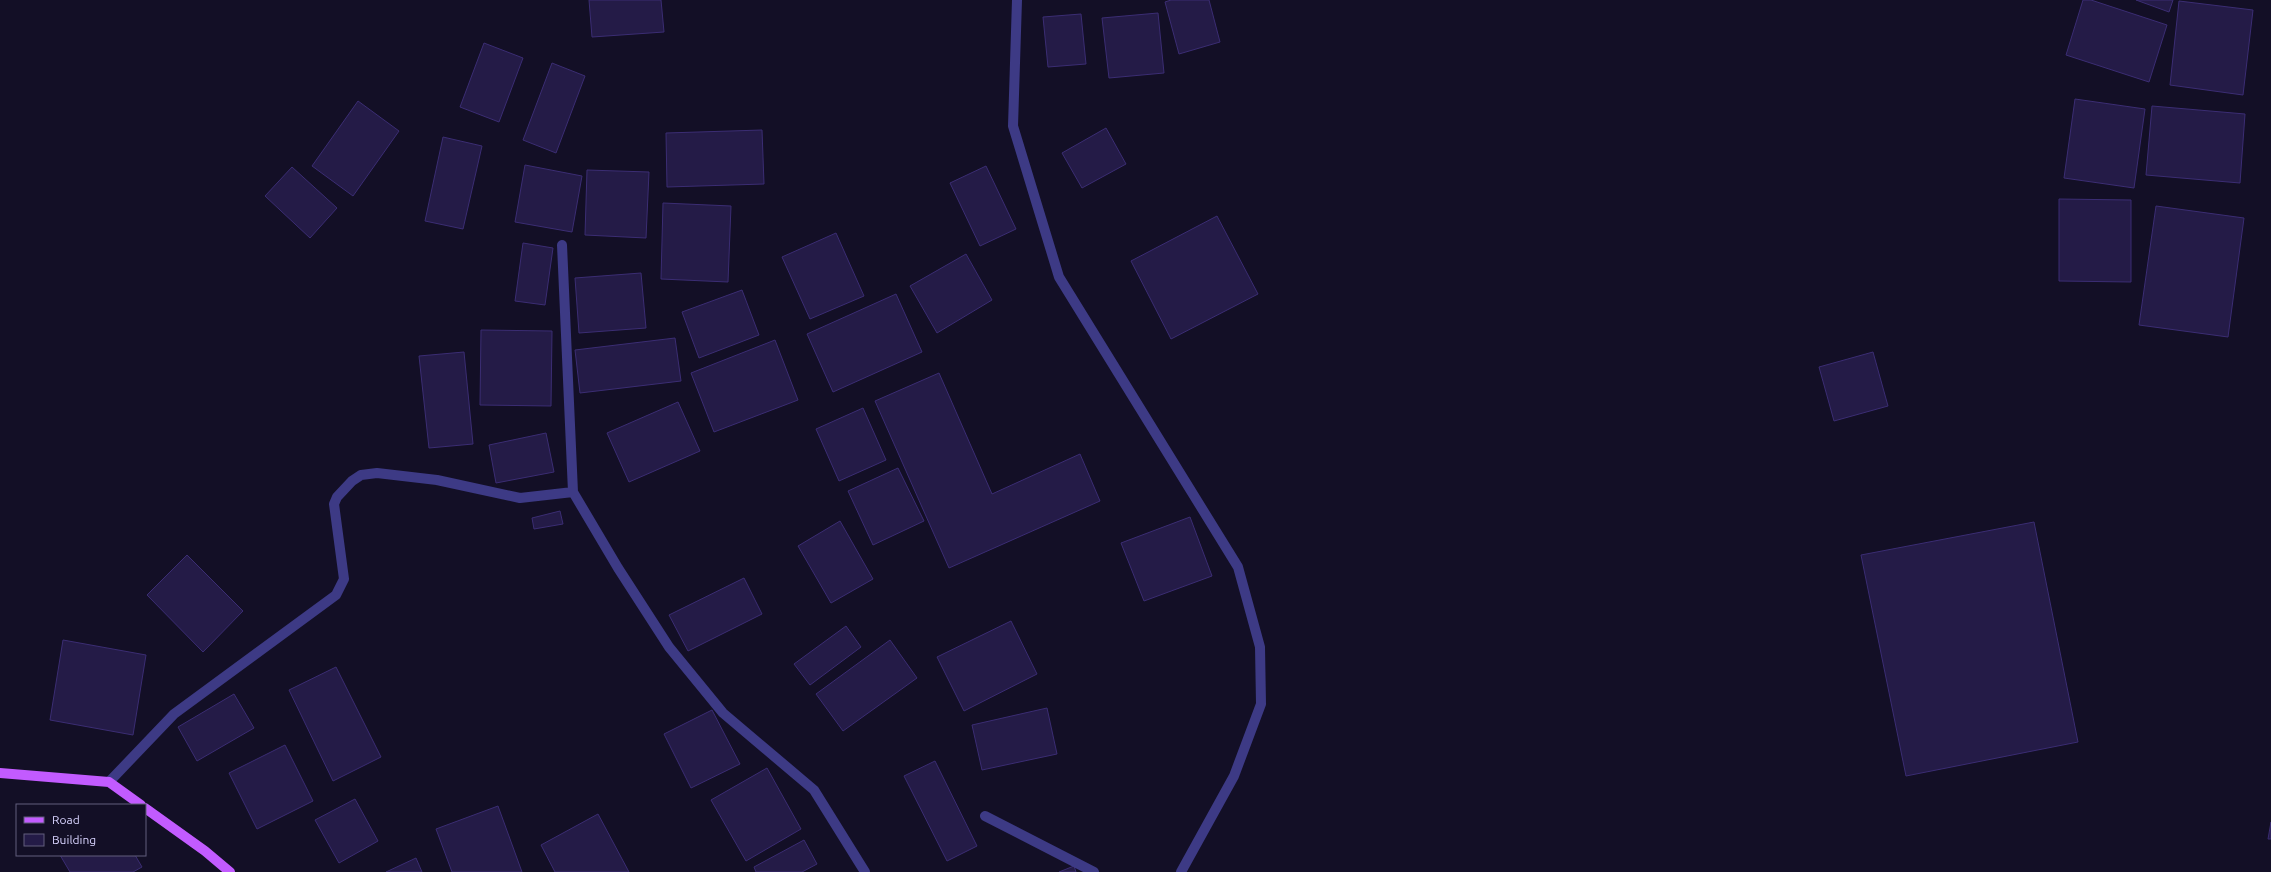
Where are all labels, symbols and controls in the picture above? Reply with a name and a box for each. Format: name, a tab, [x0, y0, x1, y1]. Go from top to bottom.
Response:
legend	[16, 804, 146, 856]
text: Road	[52, 813, 80, 826]
text: Building	[52, 833, 96, 846]

